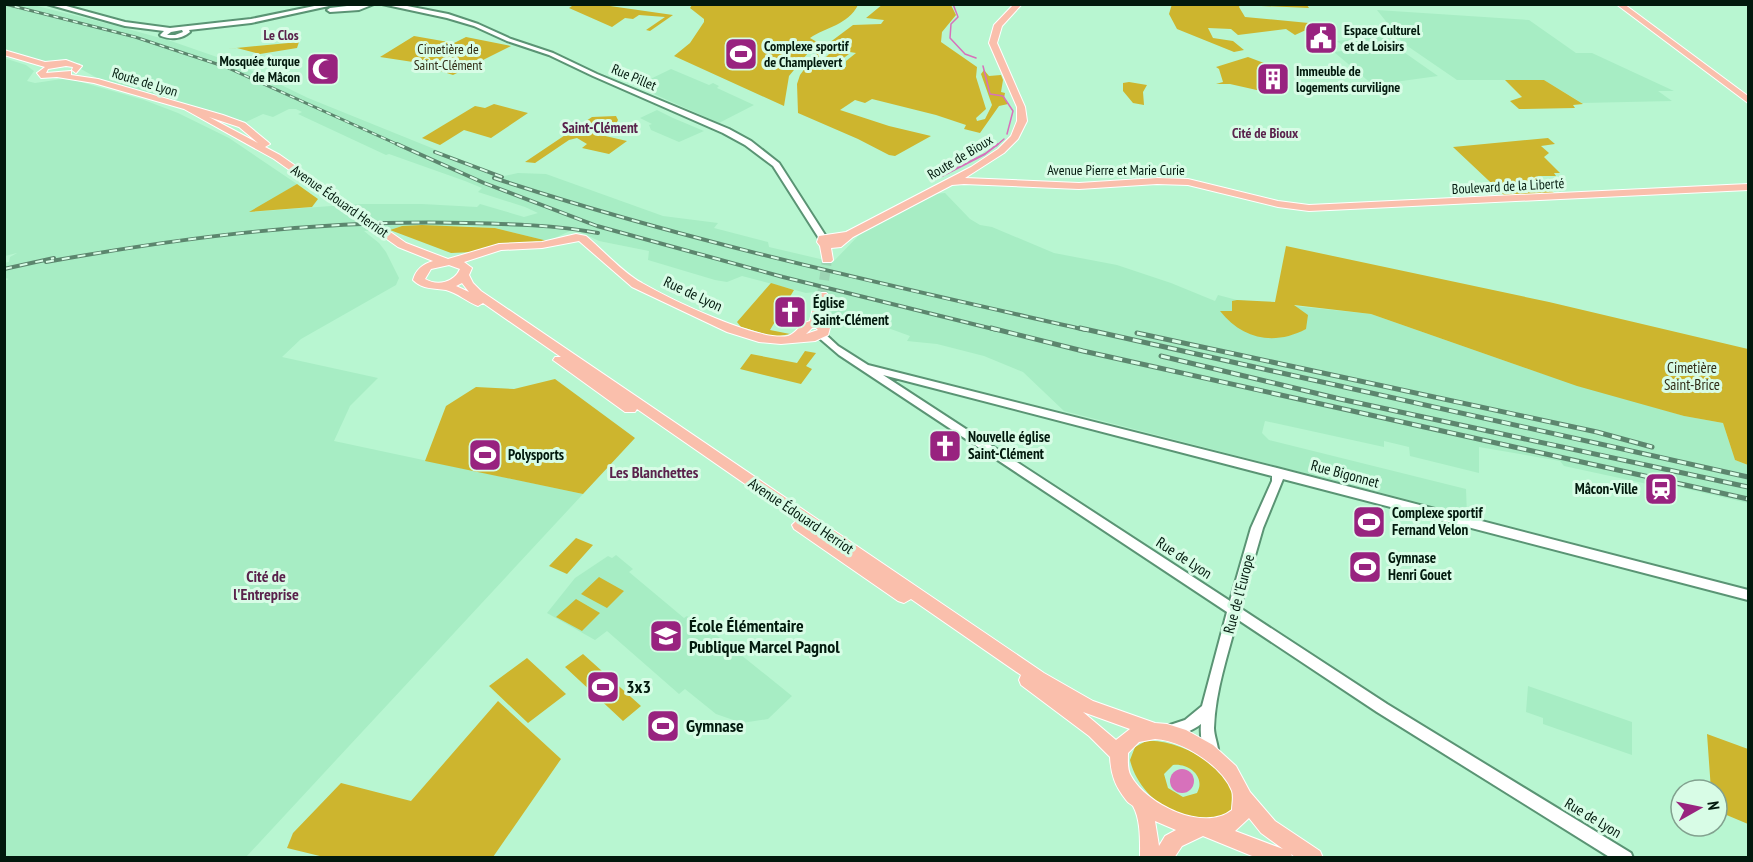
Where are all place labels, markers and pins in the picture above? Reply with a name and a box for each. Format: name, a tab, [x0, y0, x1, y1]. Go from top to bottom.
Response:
public building icon: Espace Culturel et de Loisirs	[1303, 20, 1339, 56]
place label: Espace Culturel et de Loisirs	[1344, 21, 1421, 55]
sports icon: Complexe sportif de Champlevert	[723, 36, 759, 72]
place label: Complexe sportif de Champlevert	[764, 37, 850, 71]
mosque icon: Mosquée turque de Mâcon	[305, 51, 341, 87]
place label: Mosquée turque de Mâcon	[219, 52, 300, 86]
building icon: Immeuble de logements curviligne	[1255, 61, 1291, 97]
place label: Immeuble de logements curviligne	[1296, 62, 1400, 96]
place label: Église Saint-Clément	[813, 293, 890, 329]
church icon: Église Saint-Clément	[772, 294, 808, 330]
place label: Nouvelle église Saint-Clément	[968, 427, 1050, 463]
church icon: Nouvelle église Saint-Clément	[927, 428, 963, 464]
sports icon: Polysports	[467, 437, 503, 473]
place label: Polysports	[508, 445, 564, 464]
station icon: Mâcon-Ville	[1643, 471, 1679, 507]
place label: Mâcon-Ville	[1575, 479, 1638, 498]
place label: Complexe sportif Fernand Velon	[1392, 503, 1483, 539]
sports icon: Complexe sportif Fernand Velon	[1351, 504, 1387, 540]
place label: Gymnase Henri Gouet	[1388, 548, 1452, 584]
sports icon: Gymnase Henri Gouet	[1347, 549, 1383, 585]
place label: École Élémentaire Publique Marcel Pagnol	[689, 614, 840, 658]
school or university icon: École Élémentaire Publique Marcel Pagnol	[648, 618, 684, 654]
sports icon: 3x3	[585, 669, 621, 705]
place label: 3x3	[626, 675, 651, 698]
sports icon: Gymnase	[645, 708, 681, 744]
place label: Gymnase	[686, 714, 744, 737]

